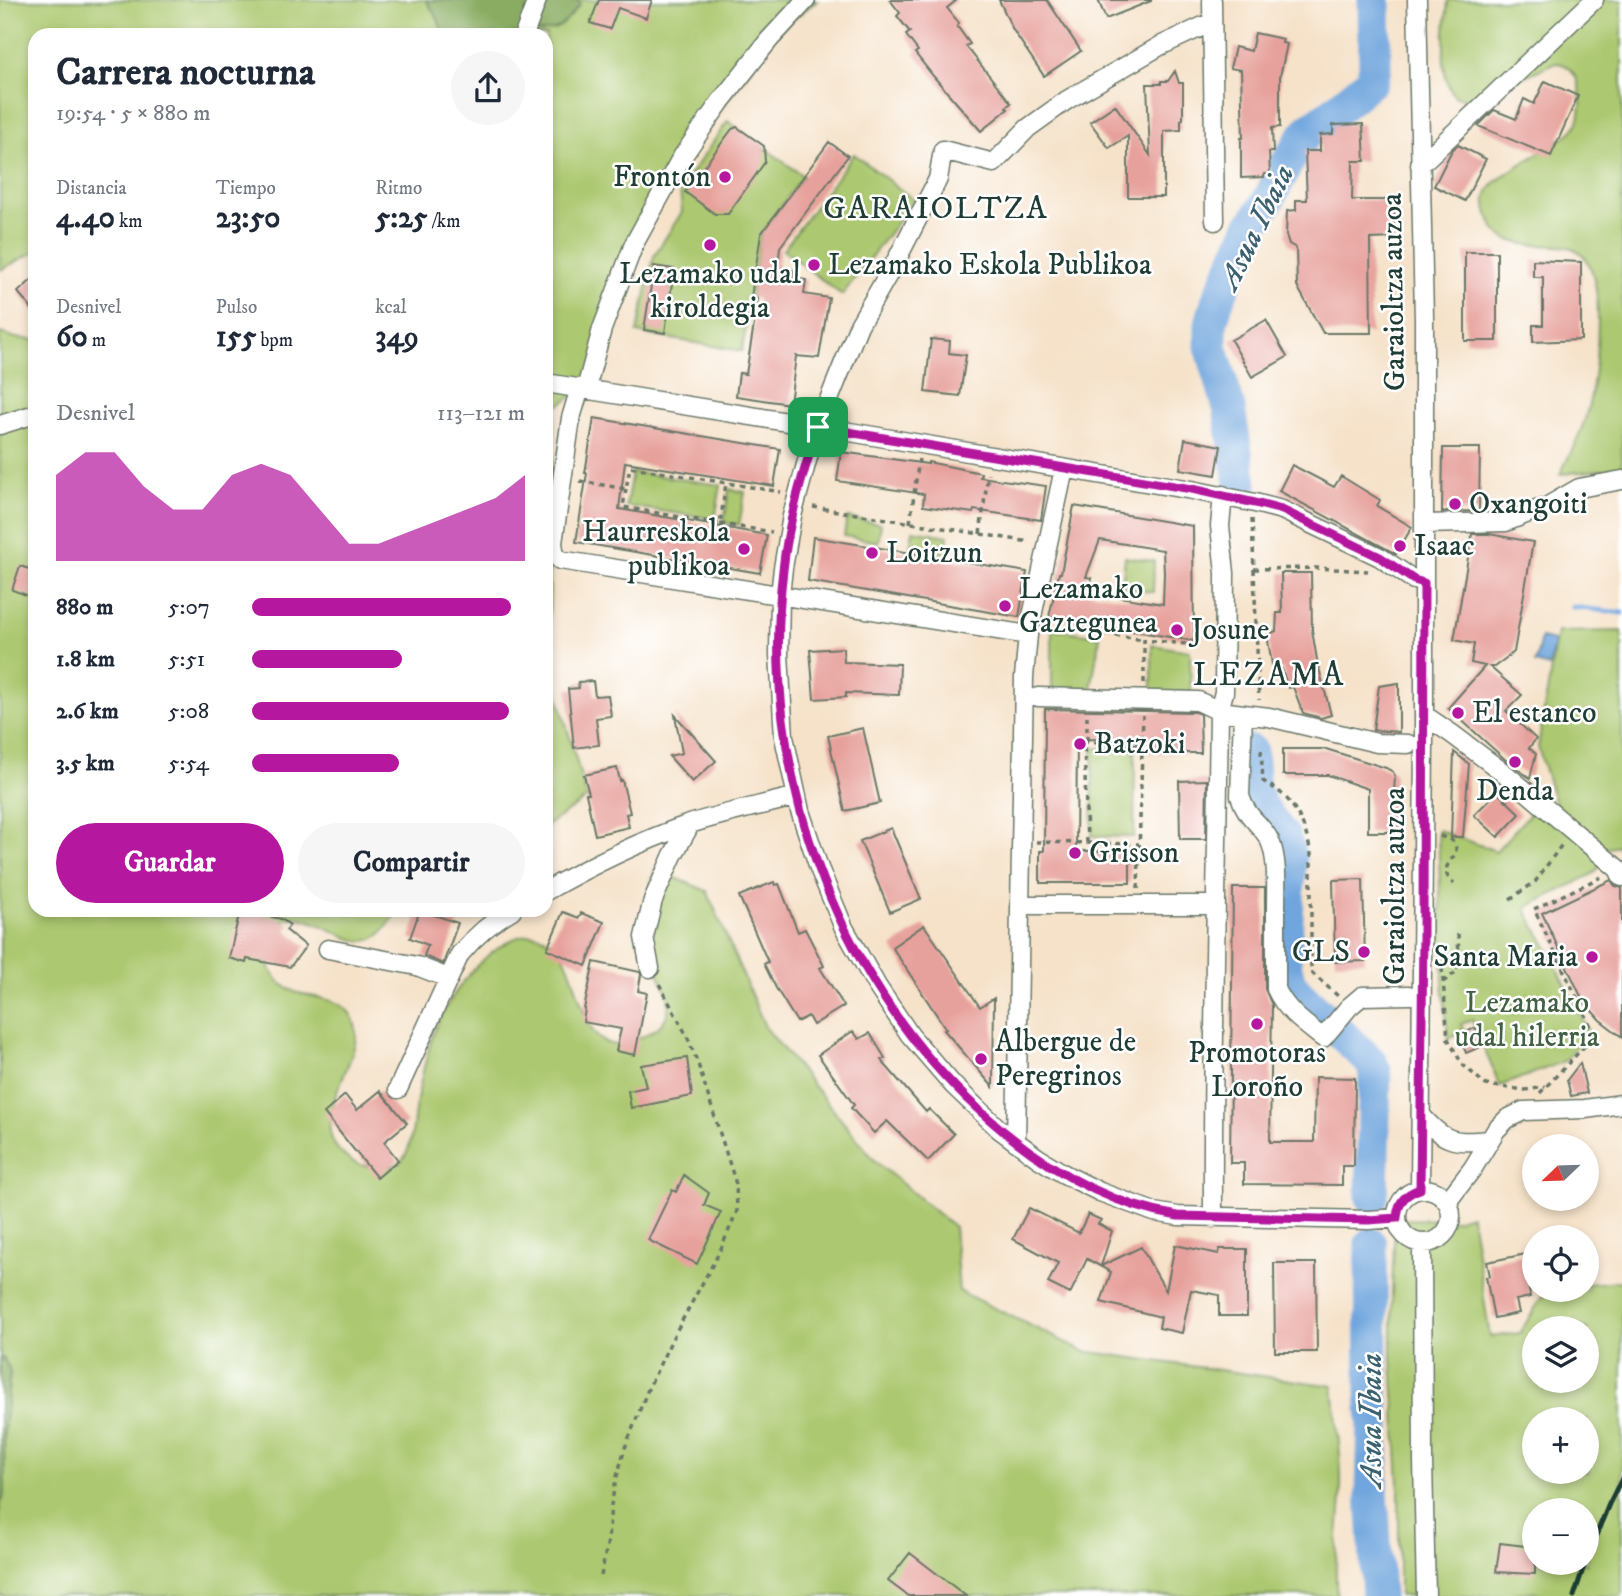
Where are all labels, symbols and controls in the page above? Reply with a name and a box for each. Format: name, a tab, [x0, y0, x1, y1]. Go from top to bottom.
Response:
text: Carrera nocturna	[56, 49, 315, 97]
button: share	[451, 51, 525, 125]
text: 19:54 · 5 × 880 m	[56, 99, 211, 128]
water label: Asua Ibaia	[1208, 158, 1304, 298]
place label: Frontón	[613, 159, 711, 196]
marker: Frontón	[717, 169, 733, 185]
text: Distancia	[56, 177, 127, 200]
text: Tiempo	[216, 177, 276, 200]
text: Ritmo	[375, 177, 422, 200]
district label: GARAIOLTZA	[823, 189, 1049, 229]
street label: Garaioltza auzoa	[1374, 192, 1414, 391]
text: 4.40	[56, 200, 115, 237]
text: 23:50	[216, 200, 280, 237]
text: 5:25	[375, 200, 428, 237]
text: km	[115, 210, 143, 233]
text: /km	[428, 210, 460, 233]
marker: Lezamako udal kiroldegia	[702, 237, 718, 253]
place label: Lezamako Eskola Publikoa	[828, 247, 1152, 284]
place label: Lezamako udal kiroldegia	[619, 256, 801, 327]
marker: Lezamako Eskola Publikoa	[806, 257, 822, 273]
text: Desnivel	[56, 296, 121, 319]
text: Pulso	[216, 296, 257, 319]
text: kcal	[375, 296, 407, 319]
text: 60	[56, 319, 88, 356]
text: 155	[216, 319, 256, 356]
text: 349	[375, 319, 419, 356]
text: m	[88, 329, 106, 352]
text: bpm	[256, 329, 293, 352]
pin	[788, 397, 848, 457]
text: Desnivel	[56, 399, 135, 428]
text: 113–121 m	[437, 399, 525, 428]
icon: arrive	[799, 408, 837, 446]
place label: Oxangoiti	[1469, 486, 1588, 523]
marker: Oxangoiti	[1447, 496, 1463, 512]
place label: Haurreskola publikoa	[582, 514, 730, 585]
place label: Isaac	[1414, 528, 1475, 565]
place label: Loitzun	[886, 535, 983, 572]
marker: Isaac	[1392, 538, 1408, 554]
marker: Haurreskola publikoa	[736, 541, 752, 557]
marker: Loitzun	[864, 545, 880, 561]
place label: Lezamako Gaztegunea	[1019, 571, 1158, 642]
text: 880 m	[56, 593, 114, 622]
text: 5:07	[168, 593, 210, 622]
marker: Lezamako Gaztegunea	[997, 598, 1013, 614]
place label: Josune	[1188, 612, 1269, 649]
marker: Josune	[1169, 622, 1185, 638]
text: 1.8 km	[56, 645, 115, 674]
text: 5:51	[168, 645, 205, 674]
district label: LEZAMA	[1193, 655, 1345, 696]
place label: El estanco	[1472, 695, 1597, 732]
text: 2.6 km	[56, 697, 119, 726]
text: 5:08	[168, 697, 209, 726]
marker: El estanco	[1450, 705, 1466, 721]
place label: Batzoki	[1094, 726, 1185, 763]
marker: Batzoki	[1072, 736, 1088, 752]
text: 3.5 km	[56, 749, 115, 778]
text: 5:54	[168, 749, 209, 778]
marker: Denda	[1507, 754, 1523, 770]
place label: Denda	[1476, 773, 1554, 810]
street label: Garaioltza auzoa	[1377, 787, 1414, 985]
button: Guardar	[56, 823, 284, 903]
button: Compartir	[298, 823, 525, 903]
place label: Grisson	[1089, 835, 1180, 872]
marker: Grisson	[1067, 845, 1083, 861]
place label: GLS	[1292, 934, 1350, 971]
place label: Santa Maria	[1433, 939, 1578, 976]
marker: GLS	[1356, 944, 1372, 960]
marker: Santa Maria	[1584, 949, 1600, 965]
park label: Lezamako udal hilerria	[1454, 985, 1600, 1056]
marker: Promotoras Loroño	[1249, 1016, 1265, 1032]
place label: Albergue de Peregrinos	[995, 1024, 1136, 1095]
place label: Promotoras Loroño	[1188, 1035, 1326, 1106]
marker: Albergue de Peregrinos	[973, 1051, 989, 1067]
north arrow	[1522, 1134, 1600, 1211]
map controls	[1522, 1134, 1599, 1575]
button: locate	[1522, 1225, 1599, 1302]
button: layers	[1522, 1316, 1599, 1393]
water label: Asua Ibaia	[1352, 1353, 1392, 1490]
button: +	[1522, 1407, 1599, 1484]
button: −	[1522, 1498, 1599, 1575]

